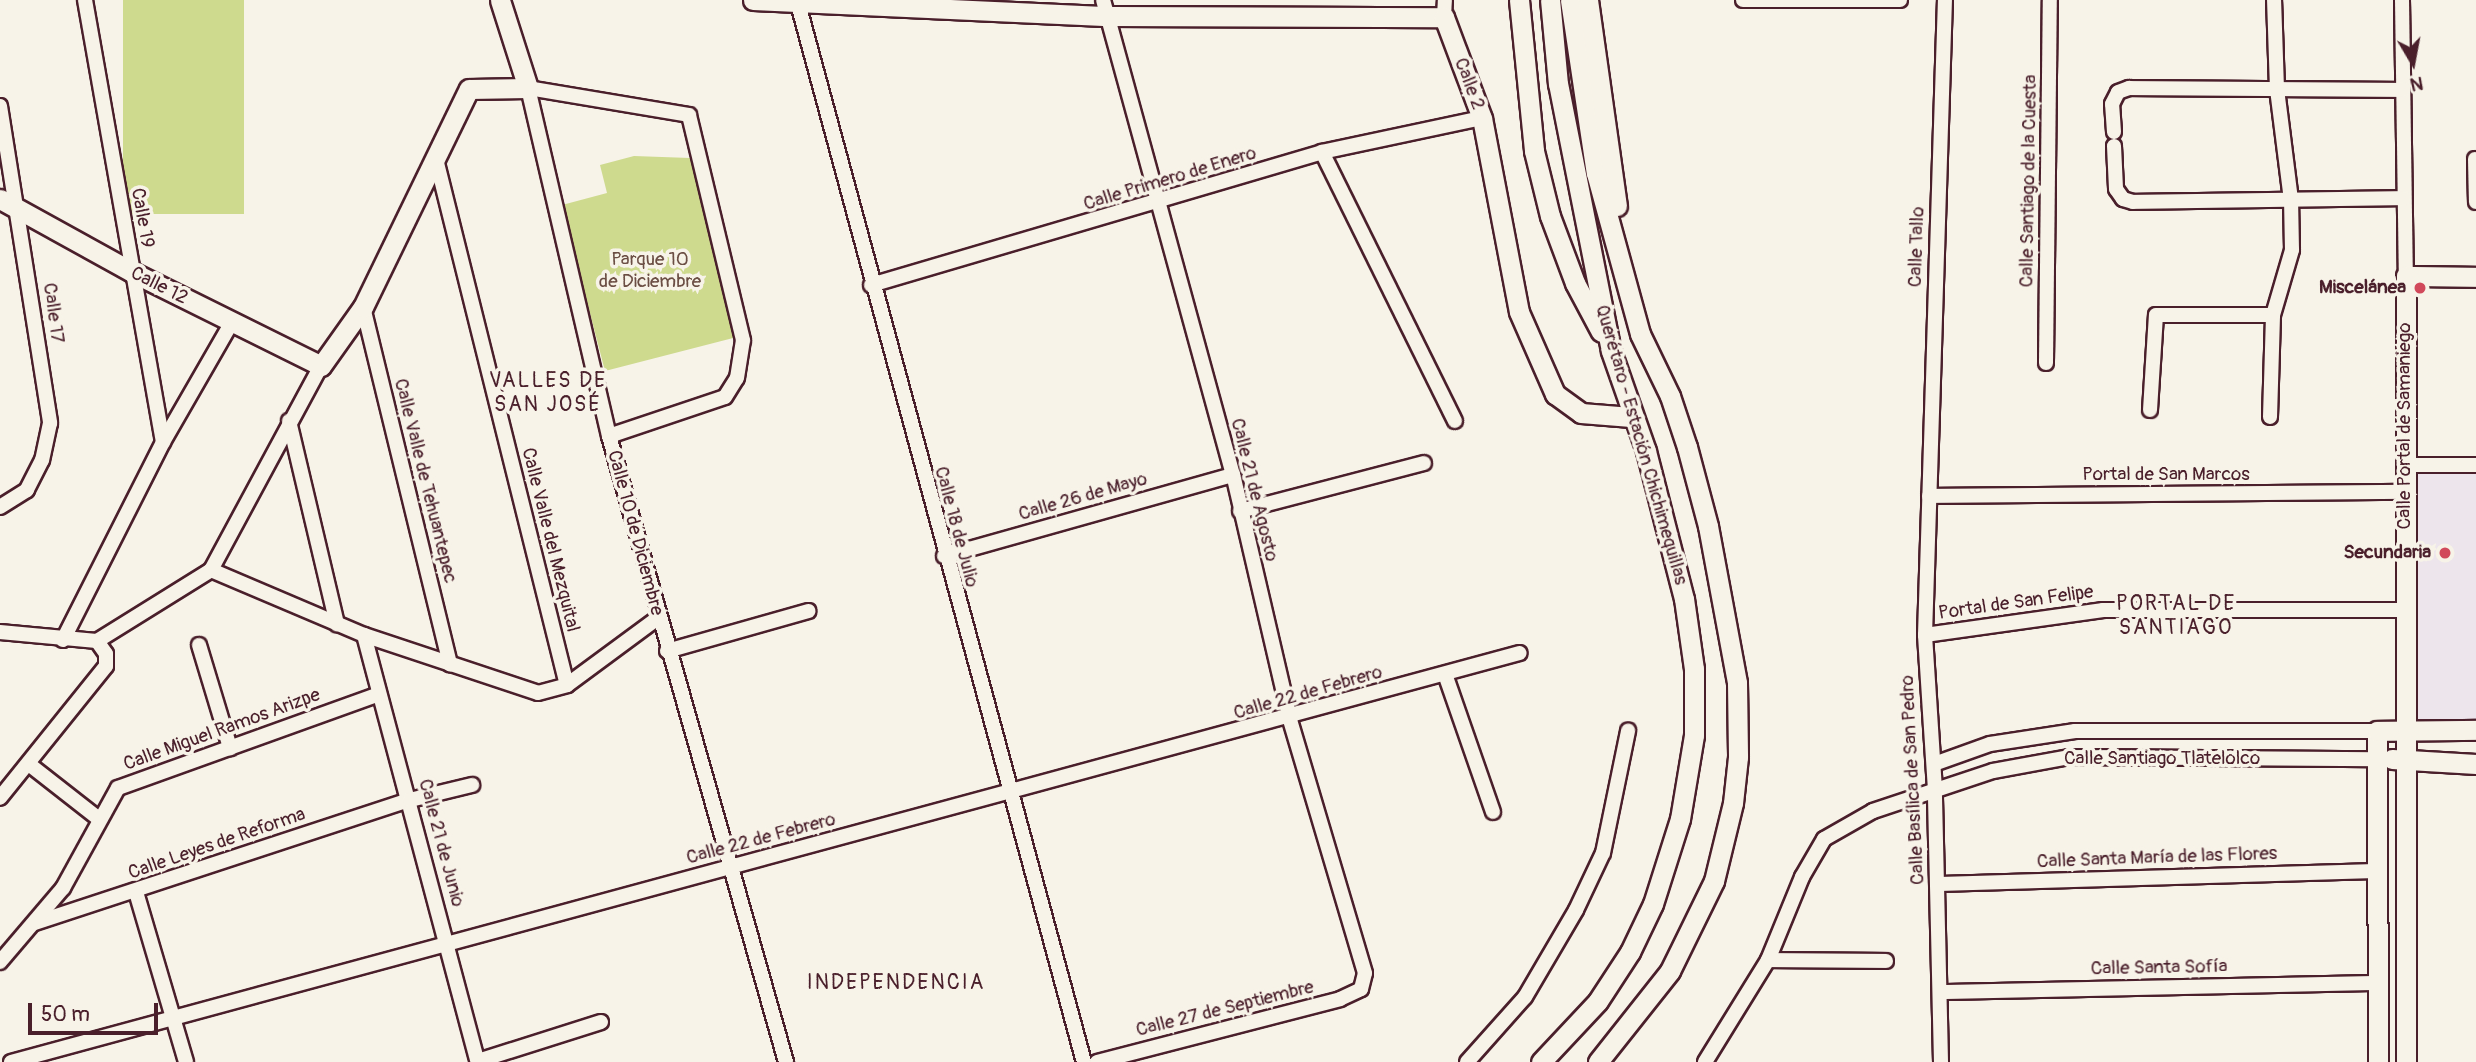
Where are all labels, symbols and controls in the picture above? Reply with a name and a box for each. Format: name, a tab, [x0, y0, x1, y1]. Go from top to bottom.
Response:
north arrow	[2378, 28, 2448, 98]
street label: Calle 2	[1449, 55, 1489, 113]
text: N	[2408, 71, 2425, 97]
street label: Calle Santiago de la Cuesta	[2016, 74, 2042, 288]
street label: Calle Primero de Enero	[1081, 142, 1259, 216]
street label: Calle 19	[126, 186, 158, 250]
street label: Calle Tallo	[1904, 206, 1930, 288]
park label: Parque 10 de Diciembre	[599, 249, 701, 293]
street label: Calle 12	[127, 262, 191, 310]
place label: Miscelánea	[2319, 277, 2406, 299]
marker: Miscelánea	[2412, 280, 2428, 296]
street label: Calle 17	[37, 281, 69, 345]
street label: Querétaro - Estación Chichimequillas	[1590, 302, 1692, 588]
street label: Calle Portal de Samaniego	[2394, 322, 2416, 530]
district label: VALLES DE SAN JOSÉ	[490, 368, 606, 418]
street label: Calle Valle de Tehuantepec	[389, 376, 461, 586]
street label: Calle 21 de Agosto	[1225, 416, 1283, 564]
street label: Calle Valle del Mezquital	[516, 445, 584, 635]
street label: Calle 10 de Diciembre	[602, 448, 668, 618]
street label: Calle 18 de Julio	[929, 464, 983, 590]
street label: Portal de San Marcos	[2082, 464, 2250, 486]
street label: Calle 26 de Mayo	[1016, 468, 1150, 526]
place label: Secundaria	[2343, 542, 2431, 564]
marker: Secundaria	[2437, 545, 2453, 561]
street label: Portal de San Felipe	[1937, 581, 2095, 625]
district label: PORTAL DE SANTIAGO	[2117, 591, 2235, 641]
street label: Calle 22 de Febrero	[1231, 661, 1385, 725]
street label: Calle Basílica de San Pedro	[1896, 675, 1930, 885]
street label: Calle Miguel Ramos Arizpe	[121, 684, 323, 776]
street label: Calle Santiago Tlatelolco	[2064, 748, 2260, 770]
street label: Calle 21 de Junio	[413, 777, 469, 909]
street label: Calle Leyes de Reforma	[125, 803, 309, 885]
street label: Calle 22 de Febrero	[684, 808, 838, 870]
street label: Calle Santa María de las Flores	[2036, 842, 2278, 874]
street label: Calle Santa Sofía	[2090, 955, 2228, 981]
district label: INDEPENDENCIA	[808, 970, 984, 996]
street label: Calle 27 de Septiembre	[1134, 976, 1316, 1042]
scale bar	[32, 988, 161, 1032]
text: 50 m	[41, 1001, 90, 1028]

